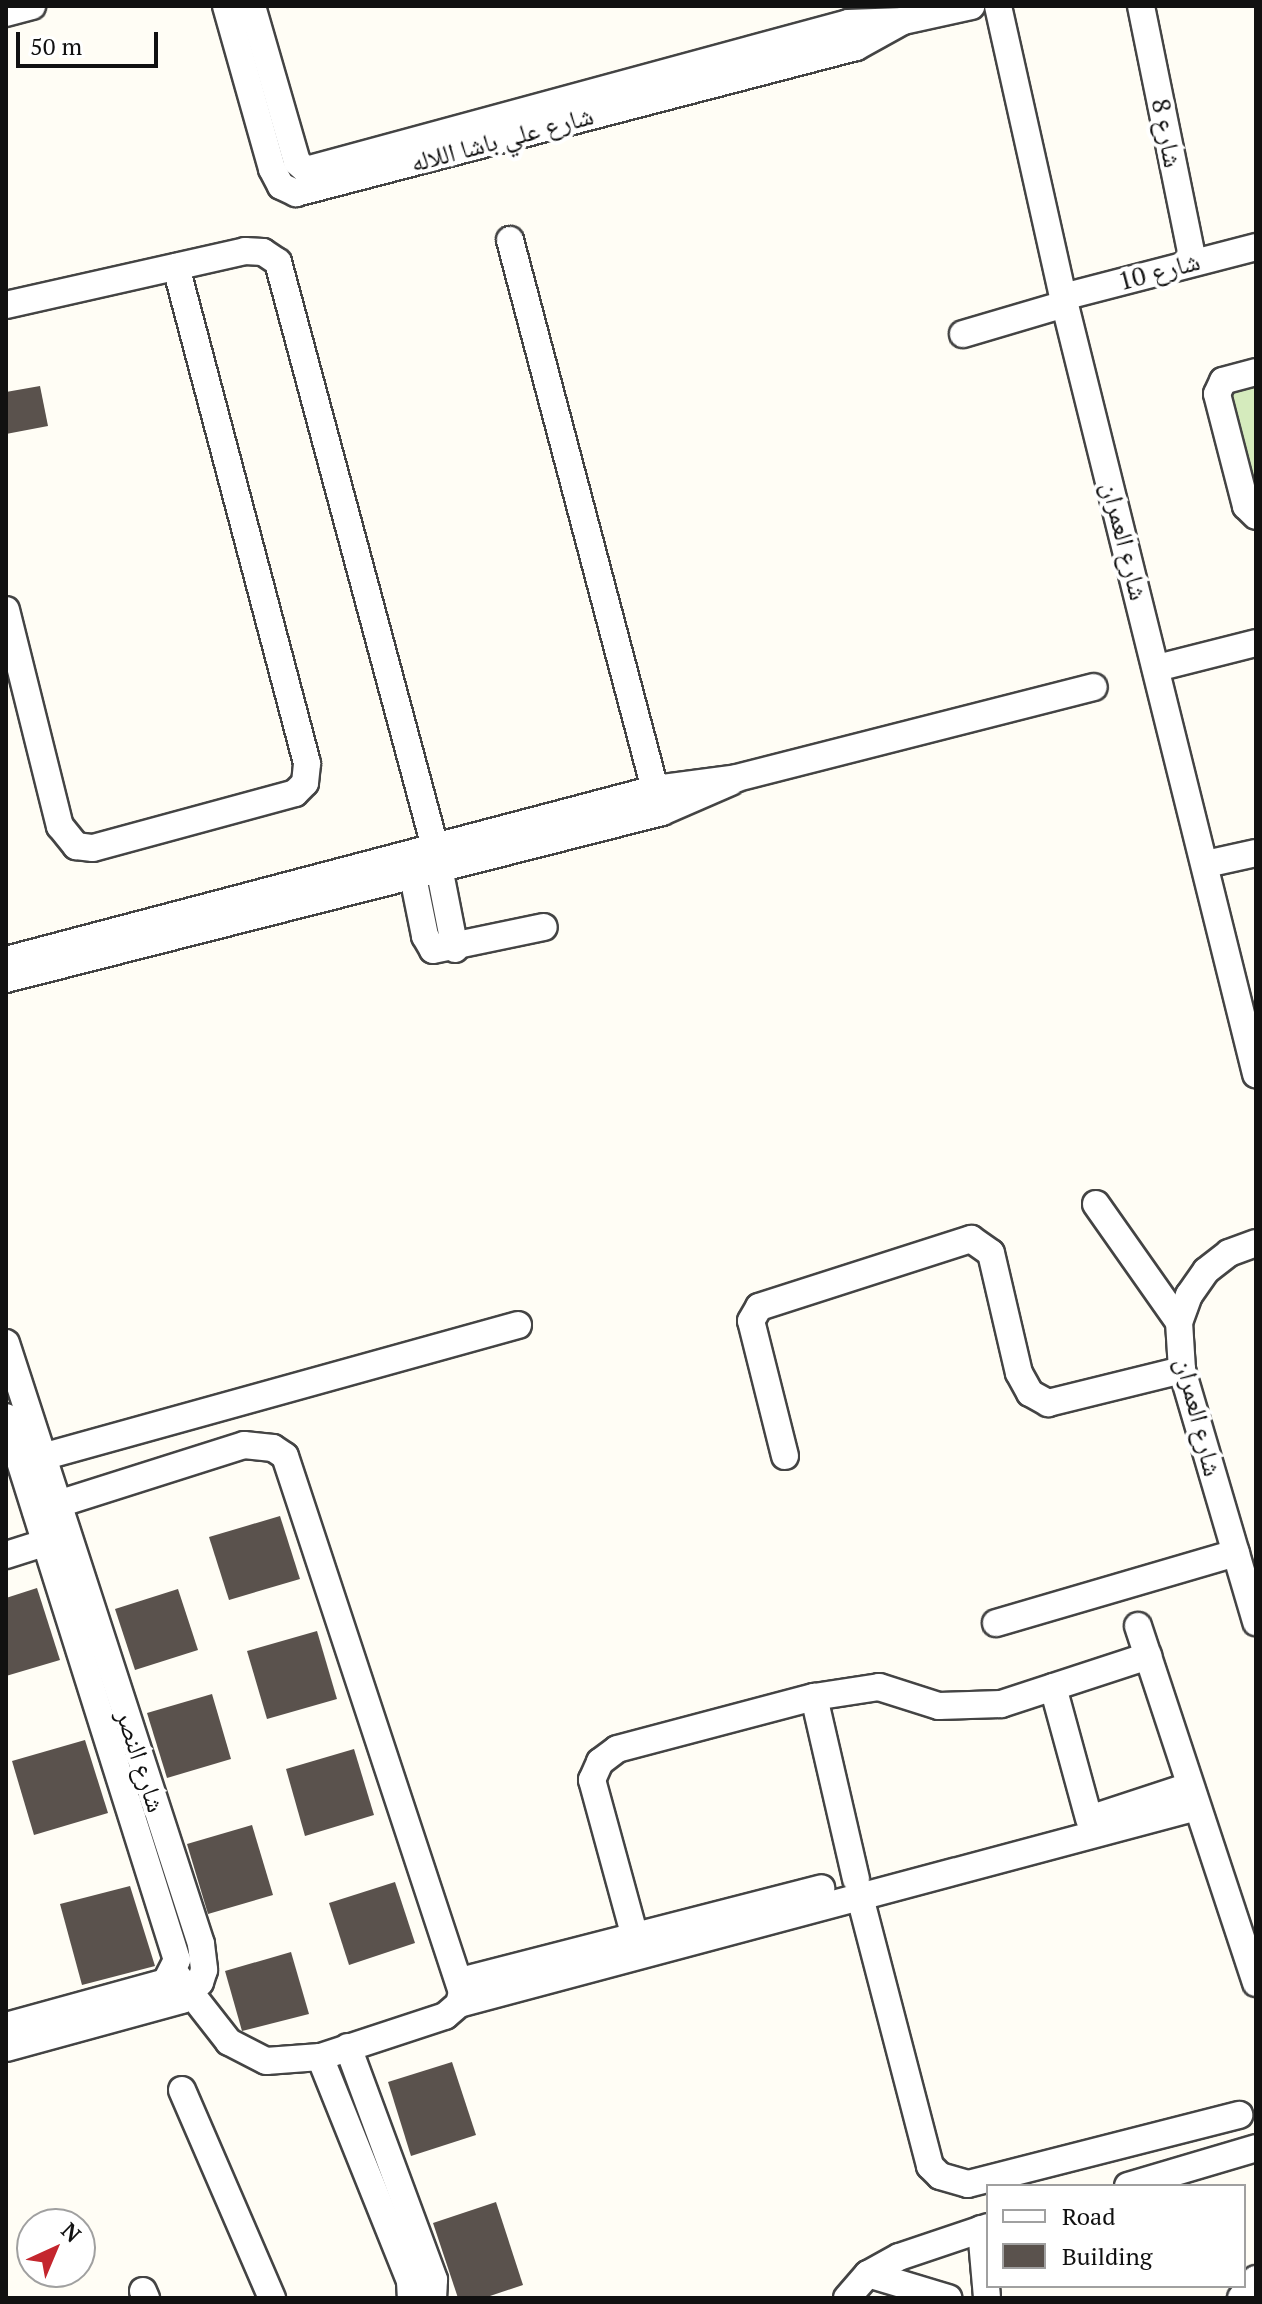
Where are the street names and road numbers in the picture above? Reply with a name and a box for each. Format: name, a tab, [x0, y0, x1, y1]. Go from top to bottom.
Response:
street label: شارع 8	[1145, 96, 1189, 170]
street label: شارع علي باشا اللاله	[407, 100, 597, 178]
street label: شارع 10	[1115, 245, 1203, 297]
street label: شارع العمران	[1095, 479, 1155, 603]
street label: شارع العمران	[1169, 1355, 1229, 1479]
street label: شارع النصر	[110, 1706, 172, 1816]

